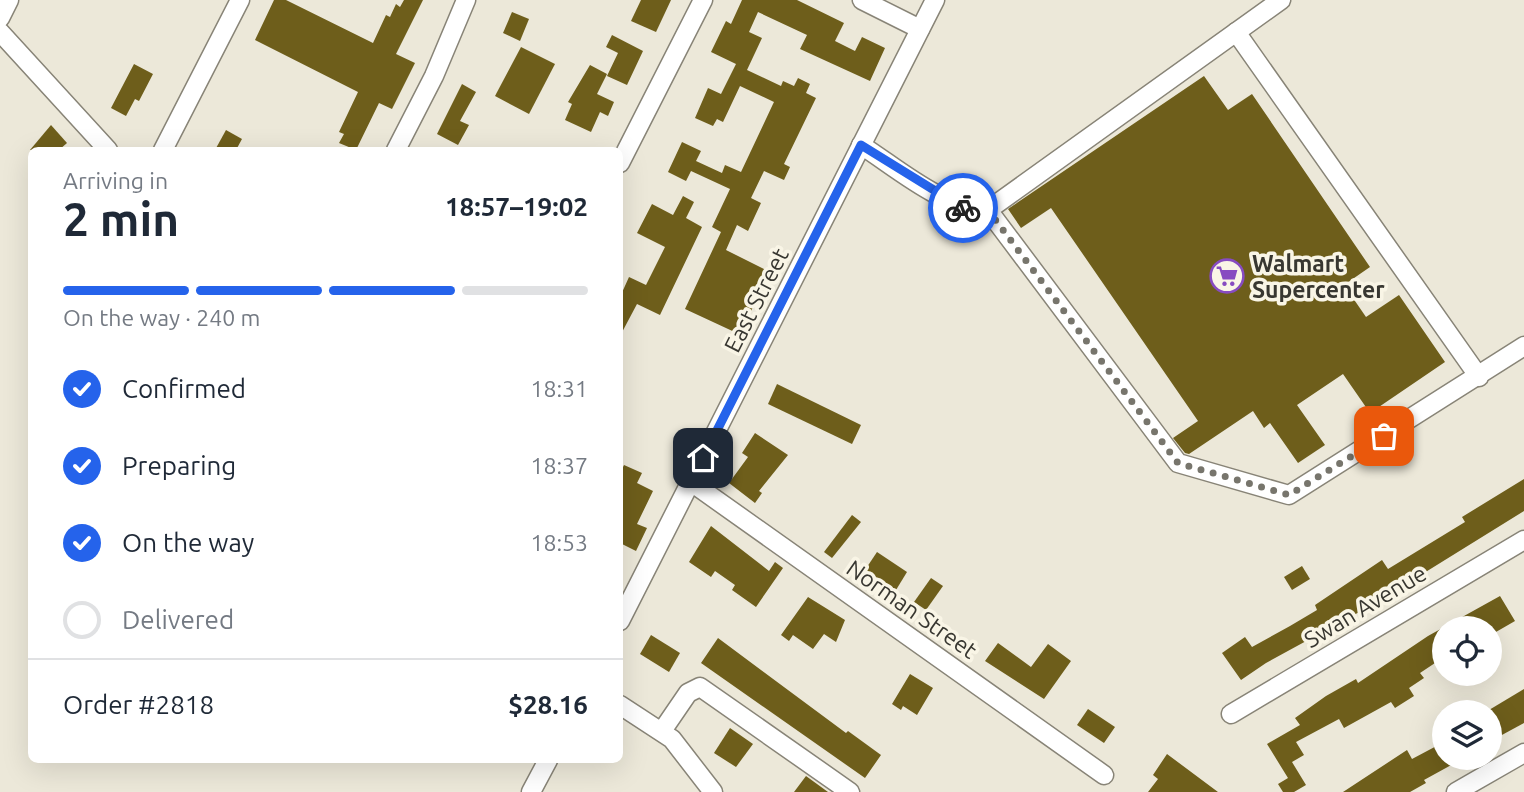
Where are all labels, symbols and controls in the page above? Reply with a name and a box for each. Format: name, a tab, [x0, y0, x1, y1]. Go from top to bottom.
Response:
text: Arriving in	[63, 168, 168, 193]
courier	[928, 173, 998, 243]
icon: bike	[944, 189, 982, 227]
text: 18:57–19:02	[445, 192, 588, 221]
text: 2 min	[63, 193, 179, 245]
street label: East Street	[719, 244, 793, 356]
place label: Walmart Supercenter	[1252, 251, 1385, 302]
supermarket icon: Walmart Supercenter	[1208, 257, 1246, 295]
text: On the way · 240 m	[63, 305, 260, 330]
icon: check	[63, 370, 101, 408]
text: Confirmed	[122, 374, 246, 403]
text: 18:31	[530, 376, 588, 401]
pin	[1354, 406, 1414, 466]
icon: bag	[1365, 417, 1403, 455]
pin	[673, 428, 733, 488]
icon: home	[684, 439, 722, 477]
icon: check	[63, 447, 101, 485]
text: Preparing	[122, 451, 236, 480]
text: 18:37	[530, 453, 588, 478]
icon: check	[63, 524, 101, 562]
text: On the way	[122, 528, 254, 557]
text: 18:53	[530, 530, 588, 555]
street label: Norman Street	[842, 555, 982, 663]
street label: Swan Avenue	[1300, 560, 1430, 652]
text: Delivered	[122, 605, 234, 634]
map controls	[1432, 616, 1502, 770]
button: locate	[1432, 616, 1502, 686]
text: Order #2818	[63, 690, 214, 719]
text: $28.16	[508, 690, 588, 719]
button: layers	[1432, 700, 1502, 770]

